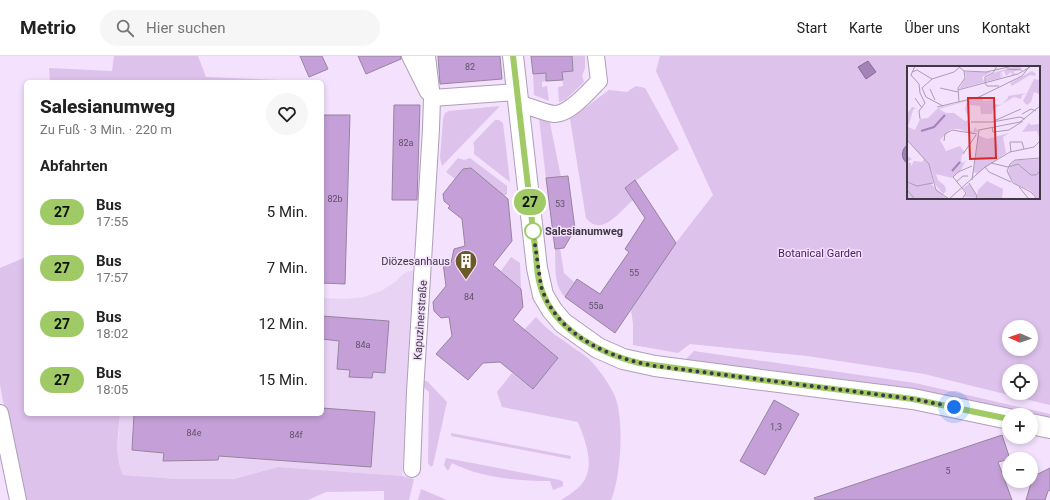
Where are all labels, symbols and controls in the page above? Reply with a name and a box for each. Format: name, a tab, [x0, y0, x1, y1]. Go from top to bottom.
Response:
search box	[100, 10, 380, 46]
text: Metrio	[20, 16, 76, 39]
icon: search	[114, 17, 136, 39]
text: Hier suchen	[146, 19, 226, 37]
text: Start	[797, 20, 827, 36]
text: Karte	[849, 20, 883, 36]
text: Über uns	[905, 20, 960, 36]
text: Kontakt	[982, 20, 1030, 36]
house number: 82	[465, 62, 475, 72]
inset map	[907, 66, 1040, 199]
button: heart	[266, 93, 308, 135]
text: Salesianumweg	[40, 95, 175, 118]
text: Zu Fuß · 3 Min. · 220 m	[40, 122, 172, 137]
house number: 82a	[398, 138, 414, 148]
text: Abfahrten	[40, 157, 108, 175]
line badge: 27	[512, 189, 548, 215]
house number: 82b	[327, 194, 343, 204]
text: 27	[522, 194, 538, 210]
text: Bus	[96, 196, 122, 214]
house number: 53	[555, 199, 565, 209]
text: 5 Min.	[267, 203, 308, 221]
text: 27	[54, 204, 70, 220]
text: 17:55	[96, 214, 128, 229]
marker: Salesianumweg	[524, 222, 542, 240]
place label: Salesianumweg	[545, 225, 623, 238]
park label: Botanical Garden	[778, 247, 862, 260]
building icon: Diözesanhaus	[453, 248, 479, 281]
text: Bus	[96, 252, 122, 270]
place label: Diözesanhaus	[381, 255, 450, 268]
text: 7 Min.	[267, 259, 308, 277]
text: 27	[54, 260, 70, 276]
house number: 55	[629, 268, 639, 278]
text: 17:57	[96, 270, 128, 285]
street label: Kapuzinerstraße	[411, 279, 430, 360]
house number: 84	[464, 292, 474, 302]
house number: 55a	[588, 301, 604, 311]
text: Bus	[96, 308, 122, 326]
text: 12 Min.	[258, 315, 308, 333]
text: 27	[54, 316, 70, 332]
north arrow	[1002, 320, 1038, 356]
map controls	[1002, 320, 1038, 488]
text: 18:02	[96, 326, 128, 341]
house number: 84a	[355, 340, 371, 350]
text: Bus	[96, 364, 122, 382]
button: locate	[1002, 364, 1038, 400]
text: 15 Min.	[258, 371, 308, 389]
text: 27	[54, 372, 70, 388]
text: 18:05	[96, 382, 128, 397]
your location	[944, 397, 964, 417]
button: +	[1002, 408, 1038, 444]
house number: 1,3	[770, 422, 782, 432]
house number: 84e	[187, 428, 202, 438]
house number: 84f	[289, 430, 303, 440]
button: −	[1002, 452, 1038, 488]
house number: 5	[945, 466, 951, 476]

